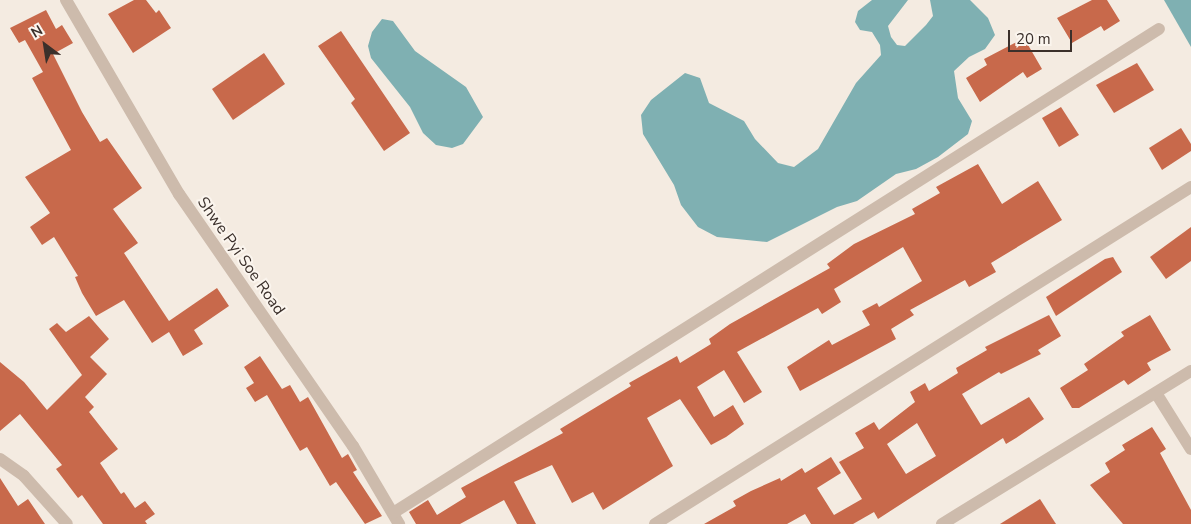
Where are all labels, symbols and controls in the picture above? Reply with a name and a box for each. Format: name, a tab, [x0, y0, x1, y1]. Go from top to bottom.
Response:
north arrow	[20, 20, 70, 70]
scale bar	[1011, 20, 1075, 52]
text: N	[28, 21, 46, 43]
text: 20 m	[1016, 29, 1051, 49]
street label: Shwe Pyi Soe Road	[193, 193, 289, 319]

